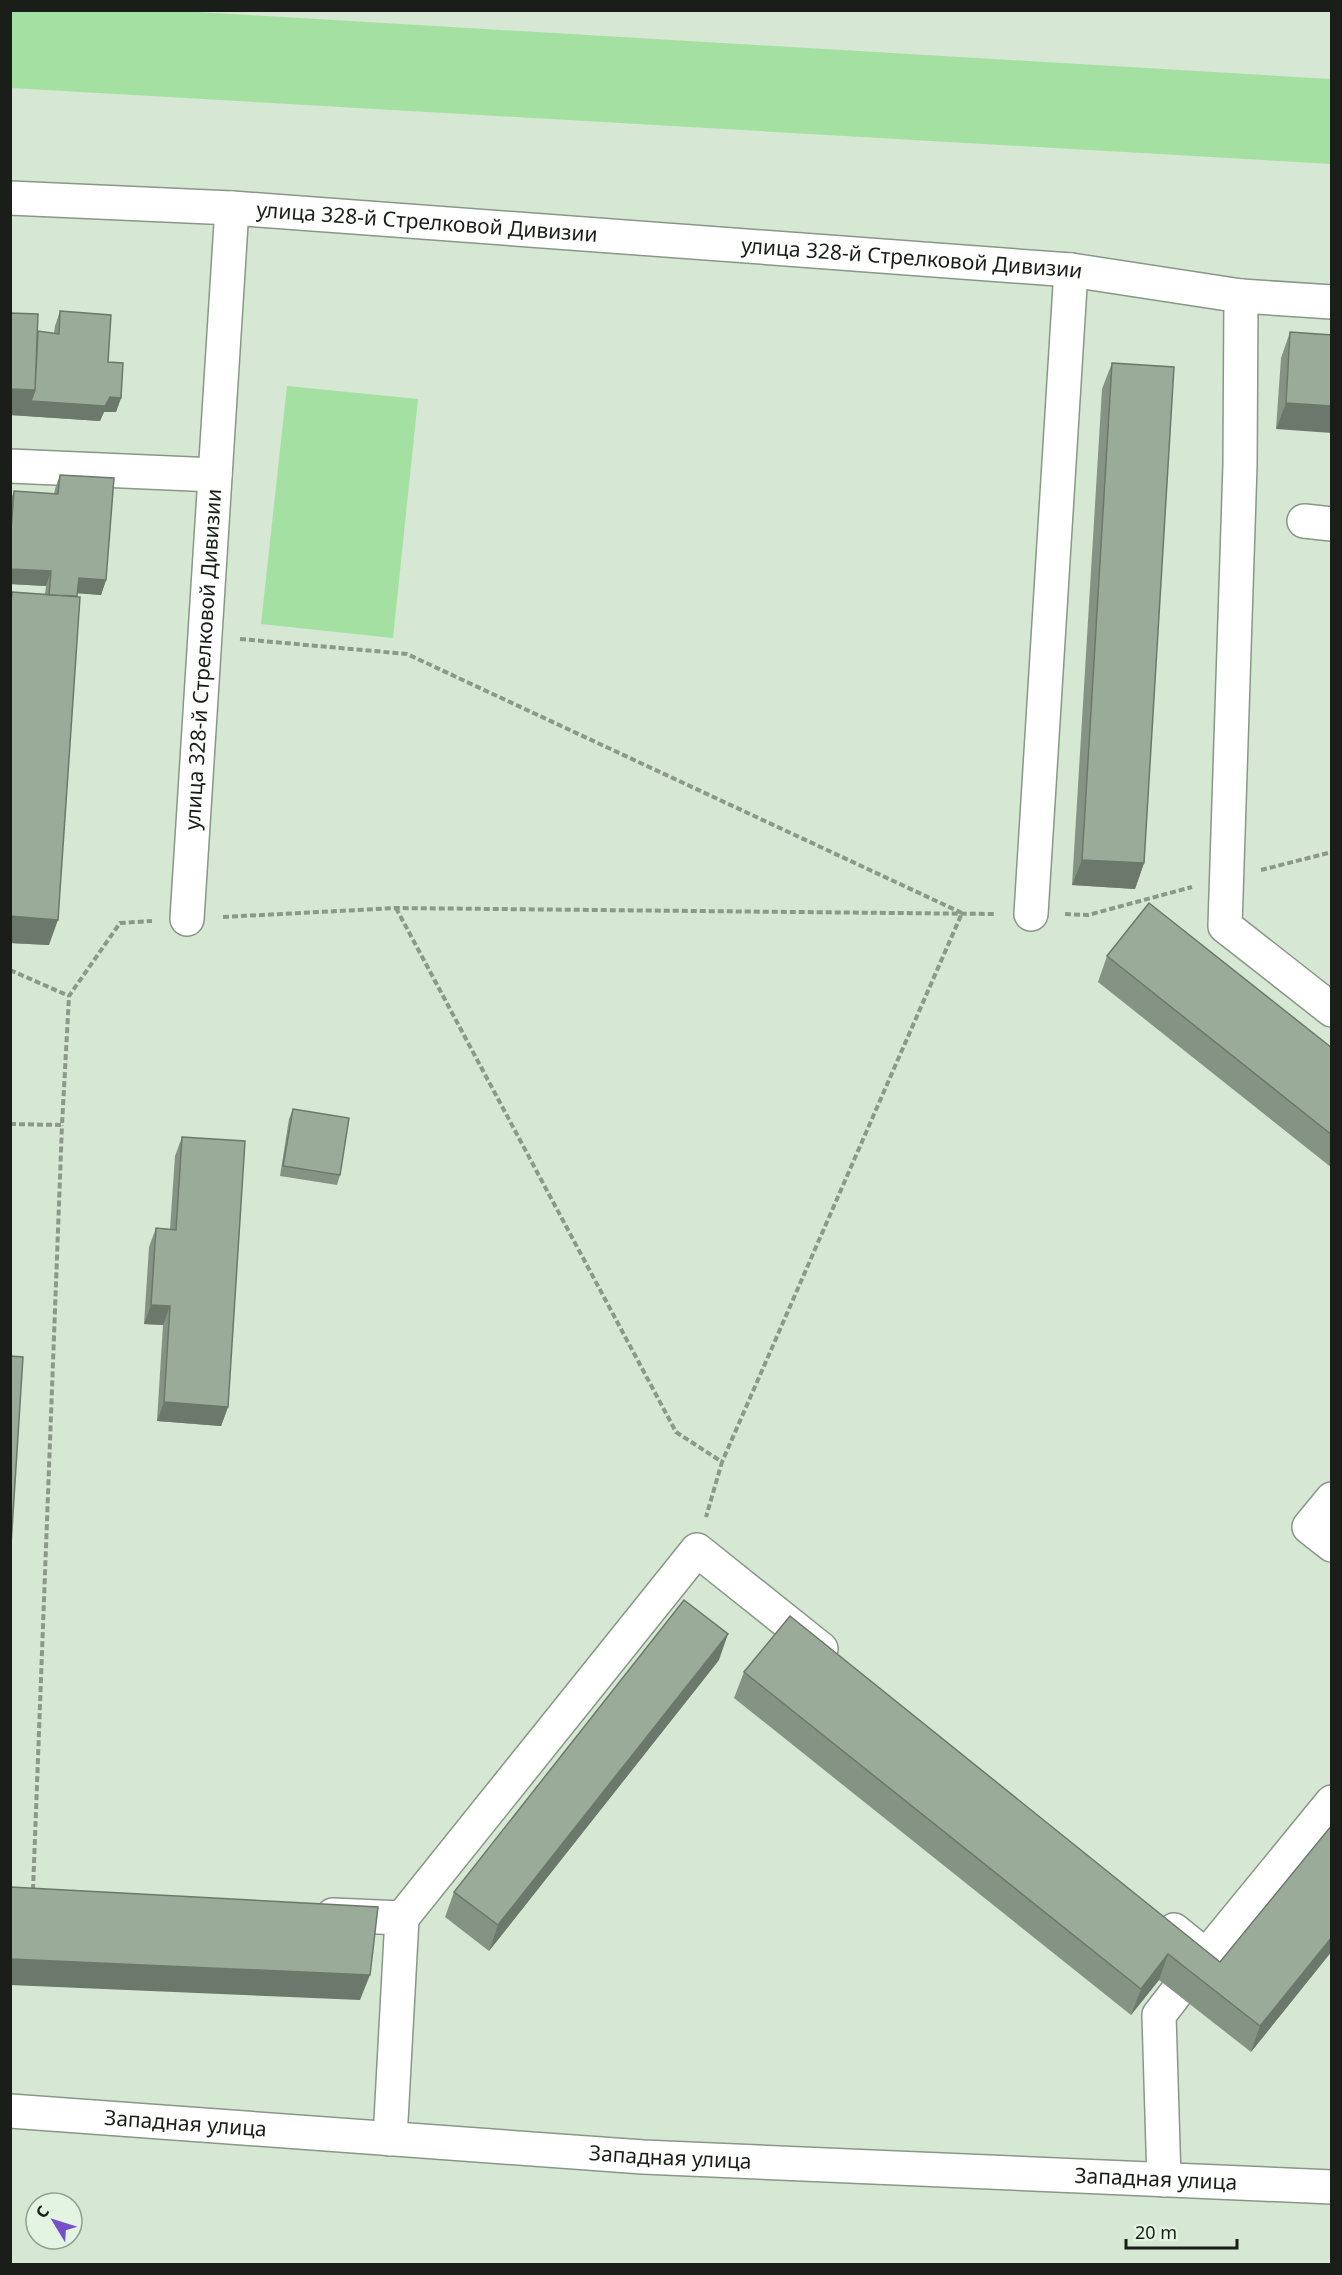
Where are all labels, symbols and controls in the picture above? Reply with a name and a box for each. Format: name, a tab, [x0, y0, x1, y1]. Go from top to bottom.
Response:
street label: улица 328-й Стрелковой Дивизии	[256, 195, 599, 248]
street label: улица 328-й Стрелковой Дивизии	[740, 231, 1084, 285]
street label: улица 328-й Стрелковой Дивизии	[178, 488, 227, 831]
street label: Западная улица	[103, 2103, 268, 2143]
street label: Западная улица	[588, 2138, 752, 2175]
street label: Западная улица	[1074, 2161, 1238, 2196]
north arrow	[24, 2191, 84, 2251]
text: С	[30, 2201, 54, 2223]
scale bar	[1126, 2212, 1237, 2250]
text: 20 m	[1135, 2220, 1177, 2244]

